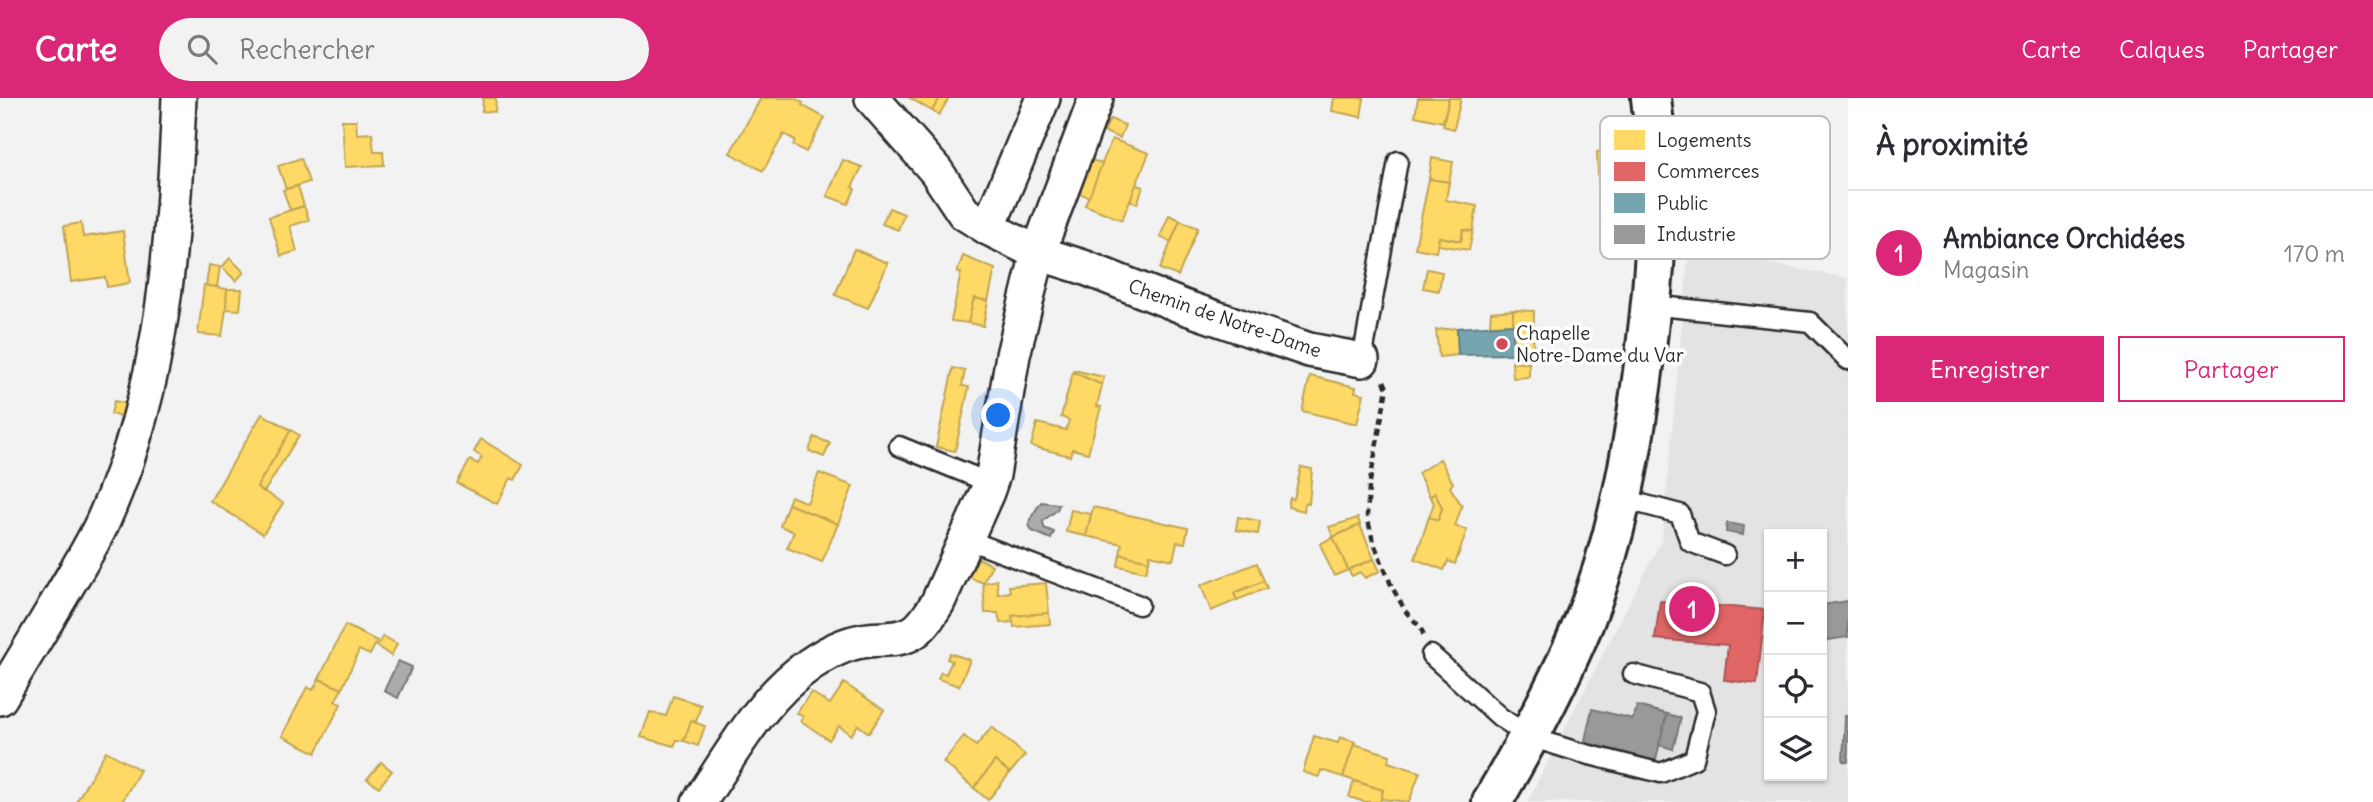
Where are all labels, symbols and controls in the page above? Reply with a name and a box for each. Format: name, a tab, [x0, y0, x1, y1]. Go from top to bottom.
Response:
search box	[159, 18, 649, 81]
text: Carte	[35, 28, 117, 70]
icon: search	[183, 30, 221, 68]
text: Rechercher	[239, 33, 375, 66]
text: Carte	[2021, 34, 2081, 64]
text: Calques	[2119, 34, 2205, 64]
text: Partager	[2243, 34, 2338, 64]
legend	[1600, 116, 1830, 259]
text: À proximité	[1876, 125, 2028, 163]
text: Logements	[1657, 128, 1751, 152]
text: Commerces	[1657, 159, 1759, 183]
text: Public	[1657, 191, 1708, 215]
text: Industrie	[1657, 222, 1736, 246]
text: Ambiance Orchidées	[1943, 222, 2185, 255]
text: 1	[1894, 239, 1904, 268]
text: 170 m	[2284, 239, 2345, 268]
text: Magasin	[1943, 255, 2029, 284]
street label: Chemin de Notre-Dame	[1125, 274, 1325, 362]
place label: Chapelle Notre-Dame du Var	[1516, 321, 1684, 367]
marker: Chapelle Notre-Dame du Var	[1494, 336, 1510, 352]
button: Enregistrer	[1876, 336, 2104, 402]
button: Partager	[2118, 336, 2345, 402]
your location	[981, 398, 1015, 432]
map controls	[1764, 529, 1827, 781]
button: +	[1764, 529, 1827, 592]
pin: 1	[1669, 583, 1715, 635]
button: −	[1764, 592, 1827, 655]
button: locate	[1764, 655, 1827, 718]
button: layers	[1764, 718, 1827, 781]

